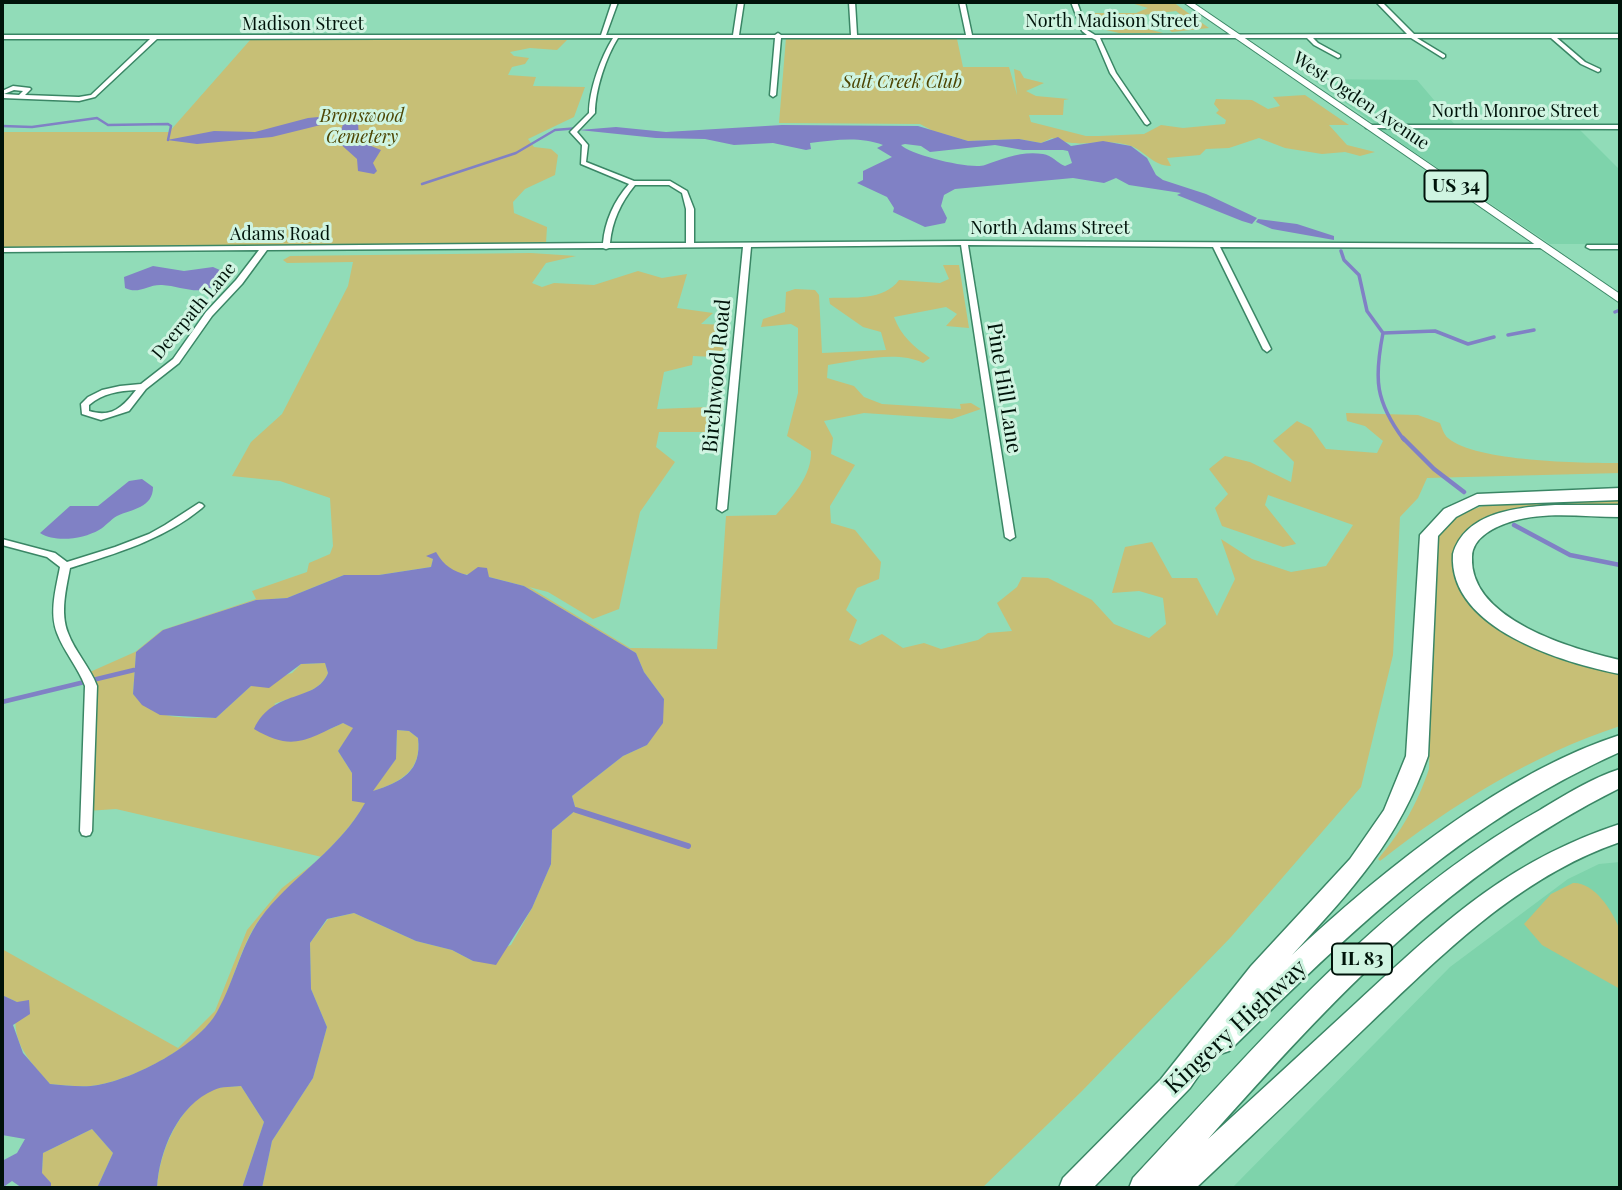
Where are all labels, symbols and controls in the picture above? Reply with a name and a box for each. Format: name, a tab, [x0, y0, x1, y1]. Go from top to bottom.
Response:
street label: North Madison Street	[1025, 10, 1199, 32]
street label: Madison Street	[242, 13, 364, 35]
street label: West Ogden Avenue	[1289, 47, 1433, 155]
park label: Salt Creek Club	[842, 71, 962, 93]
street label: North Monroe Street	[1431, 100, 1599, 122]
park label: Bronswood Cemetery	[320, 105, 404, 148]
road number: US 34	[1424, 170, 1488, 202]
street label: North Adams Street	[970, 217, 1130, 239]
street label: Adams Road	[230, 223, 330, 245]
street label: Deerpath Lane	[147, 258, 241, 364]
street label: Birchwood Road	[698, 298, 736, 454]
street label: Pine Hill Lane	[981, 321, 1027, 455]
road number: IL 83	[1332, 944, 1392, 974]
street label: Kingery Highway	[1159, 954, 1313, 1100]

